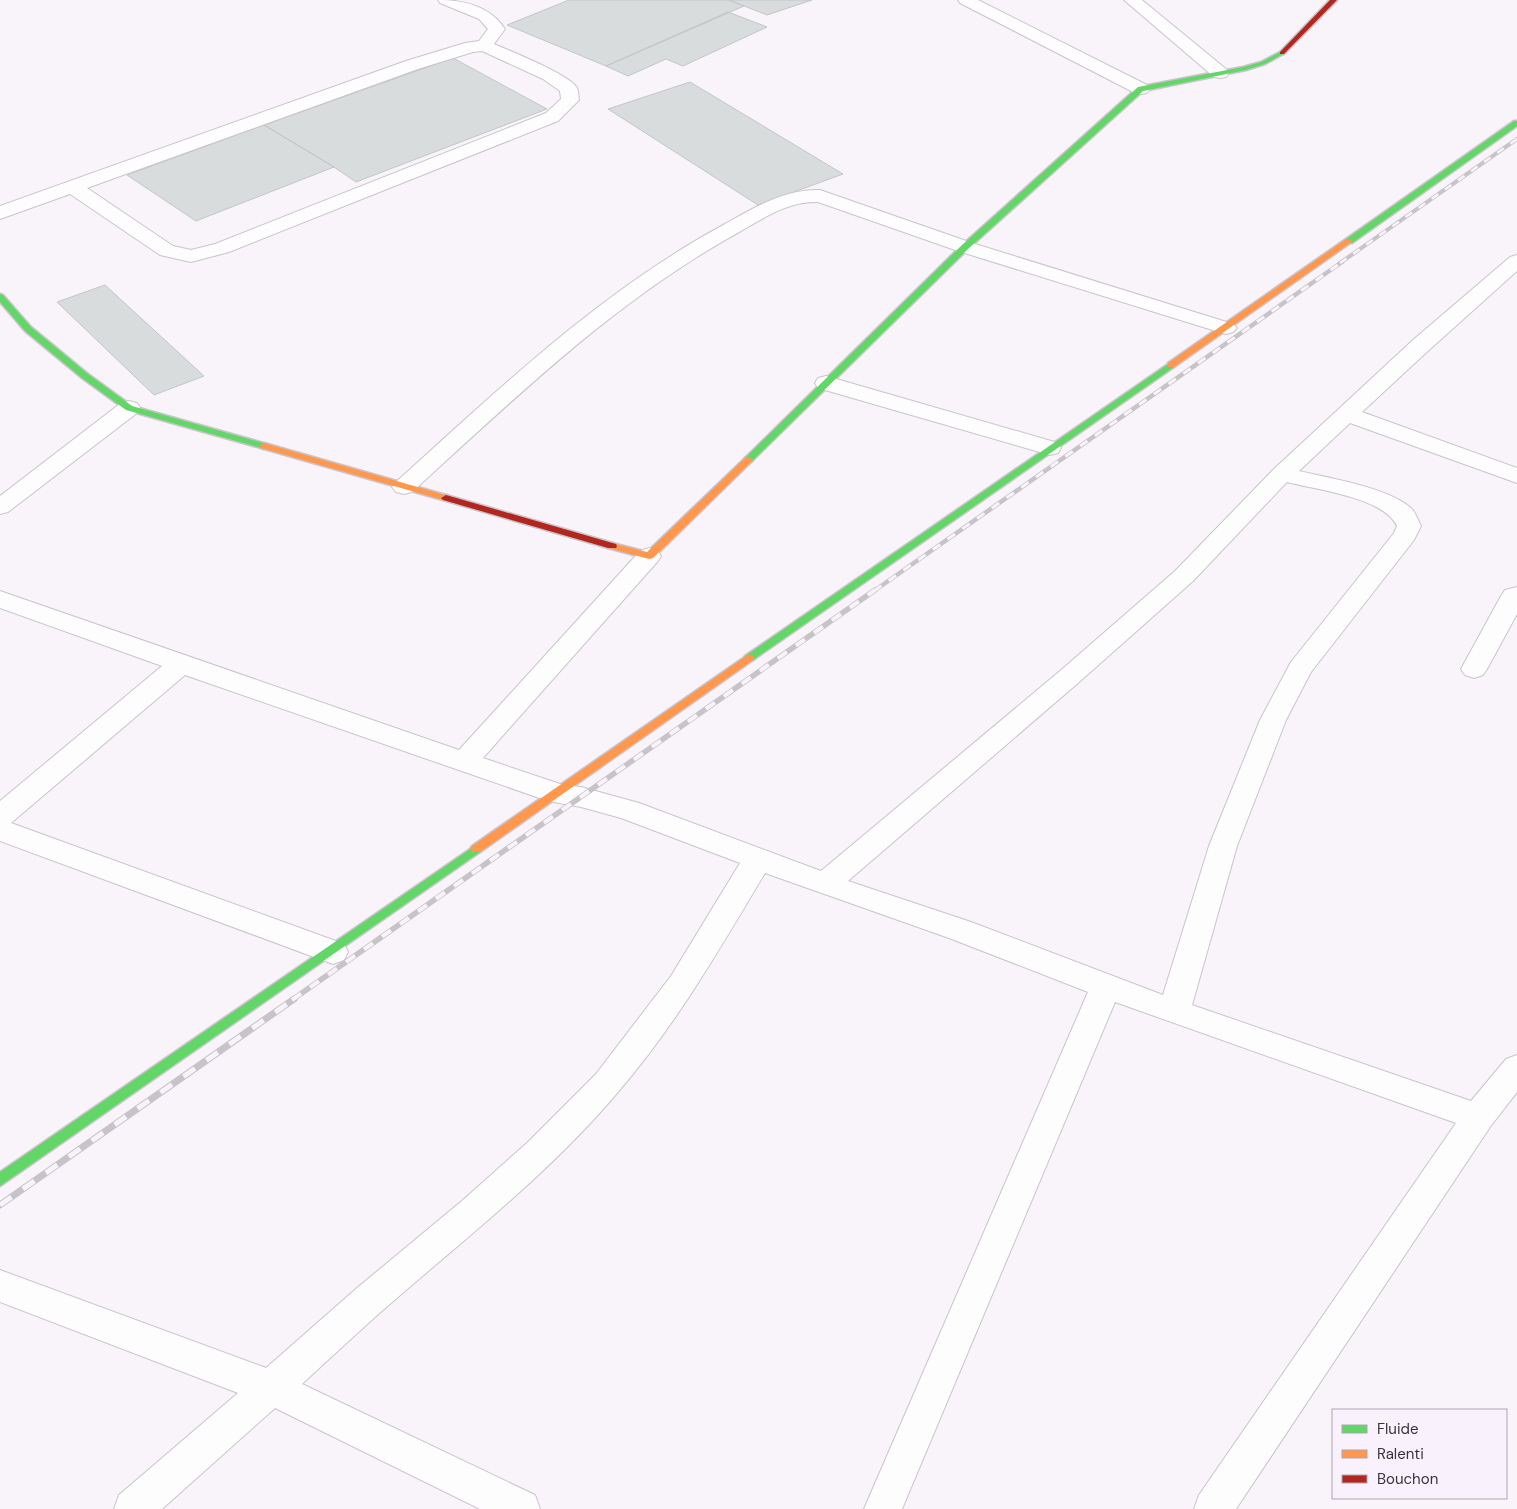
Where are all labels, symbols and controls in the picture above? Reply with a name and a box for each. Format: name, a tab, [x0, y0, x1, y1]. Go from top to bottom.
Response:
legend	[1332, 1409, 1507, 1499]
text: Fluide	[1377, 1419, 1419, 1439]
text: Ralenti	[1377, 1444, 1424, 1464]
text: Bouchon	[1377, 1469, 1438, 1489]

